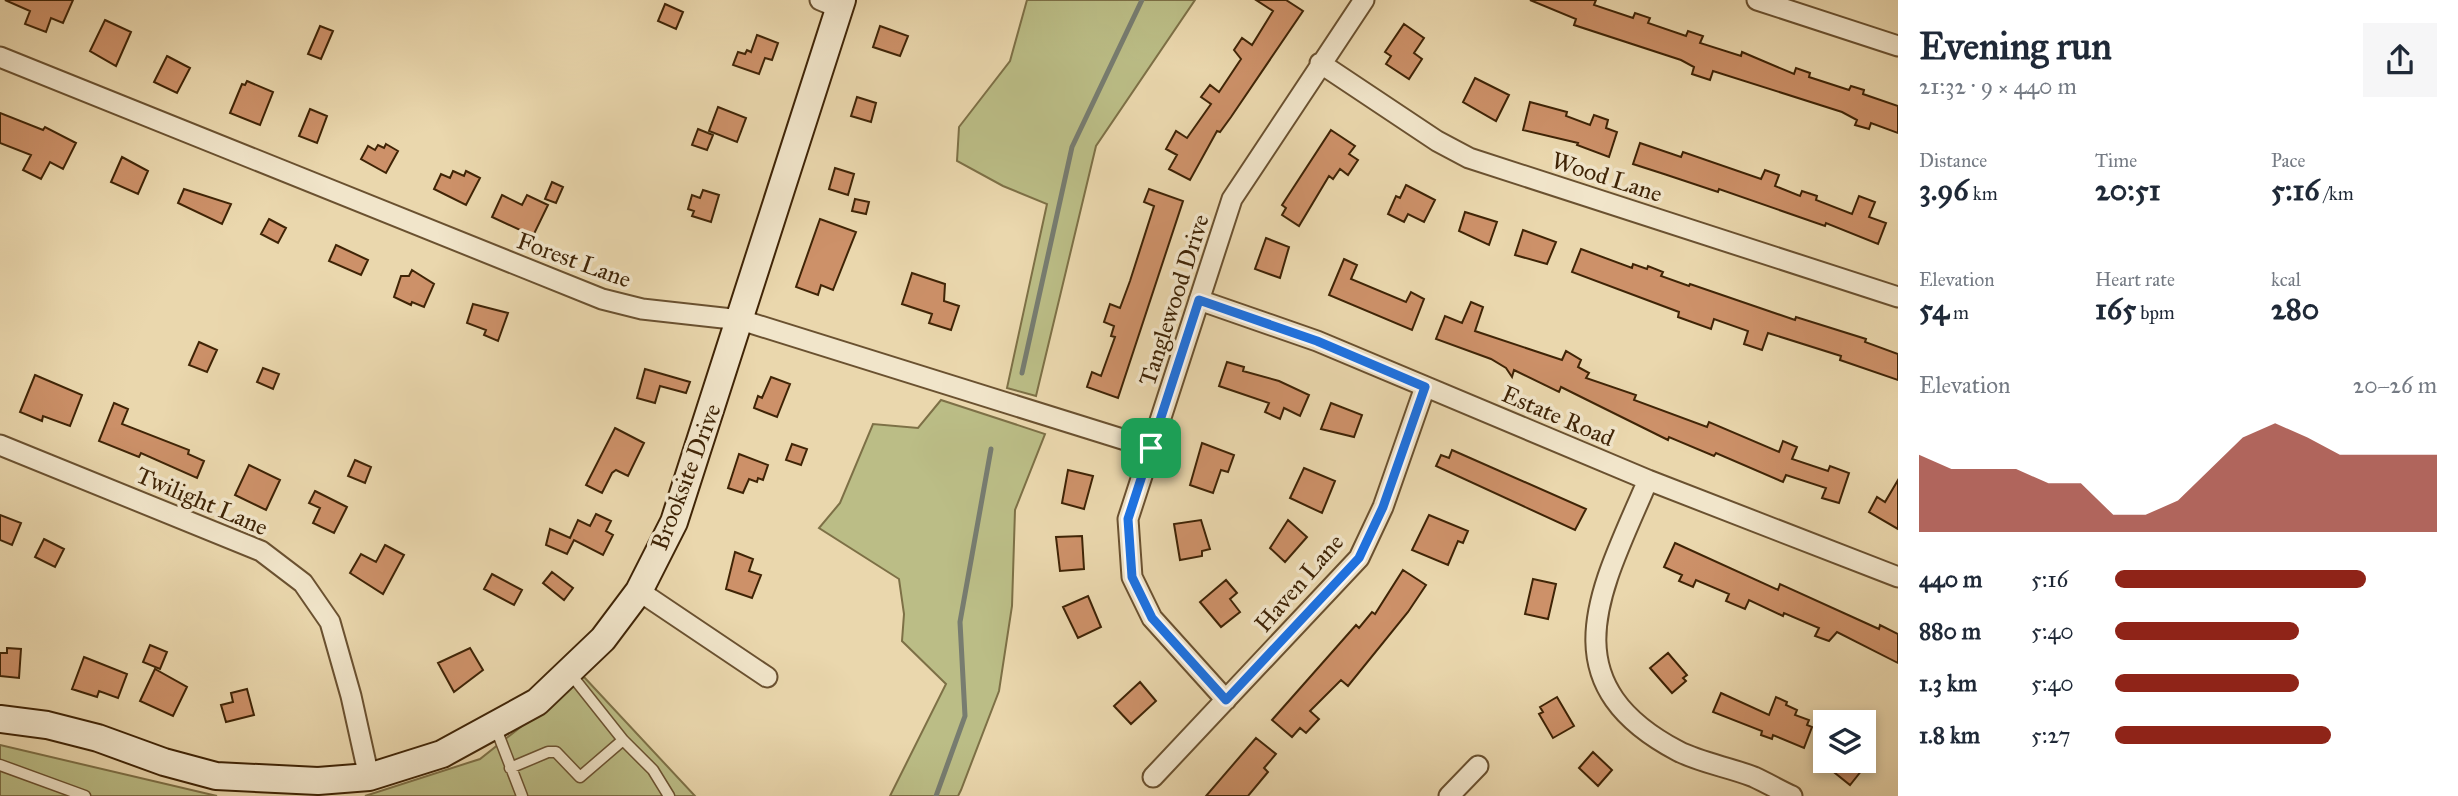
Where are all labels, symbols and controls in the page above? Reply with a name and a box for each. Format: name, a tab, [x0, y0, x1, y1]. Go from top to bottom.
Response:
text: Evening run	[1919, 23, 2112, 69]
button: share	[2363, 23, 2437, 97]
text: 21:32 · 9 × 440 m	[1919, 72, 2077, 100]
street label: Wood Lane	[1548, 145, 1666, 209]
text: Distance	[1919, 149, 1987, 172]
text: Time	[2095, 149, 2137, 172]
text: Pace	[2271, 149, 2305, 172]
text: 3.96	[1919, 172, 1969, 208]
text: 20:51	[2095, 172, 2161, 208]
text: 5:16	[2271, 172, 2320, 208]
text: km	[1969, 182, 1998, 205]
text: /km	[2320, 182, 2354, 205]
street label: Tanglewood Drive	[1132, 210, 1216, 390]
street label: Forest Lane	[513, 225, 635, 295]
text: Elevation	[1919, 268, 1994, 291]
text: Heart rate	[2095, 268, 2175, 291]
text: kcal	[2271, 268, 2301, 291]
text: 54	[1919, 291, 1949, 327]
text: 165	[2095, 291, 2136, 327]
text: 280	[2271, 291, 2319, 327]
text: m	[1949, 301, 1969, 324]
text: bpm	[2136, 301, 2175, 324]
text: Elevation	[1919, 371, 2010, 399]
text: 20–26 m	[2353, 371, 2437, 399]
street label: Estate Road	[1497, 379, 1619, 453]
street label: Brooksite Drive	[644, 399, 728, 555]
pin	[1121, 418, 1181, 478]
icon: arrive	[1132, 429, 1170, 467]
street label: Twilight Lane	[132, 460, 273, 542]
street label: Haven Lane	[1248, 528, 1350, 638]
text: 440 m	[1919, 565, 1982, 593]
text: 5:16	[2031, 565, 2068, 593]
text: 880 m	[1919, 617, 1981, 645]
text: 5:40	[2031, 617, 2074, 645]
text: 1.3 km	[1919, 669, 1977, 697]
text: 5:40	[2031, 669, 2074, 697]
map controls	[1813, 710, 1876, 773]
button: layers	[1813, 710, 1876, 773]
text: 1.8 km	[1919, 721, 1980, 749]
text: 5:27	[2031, 721, 2071, 749]

